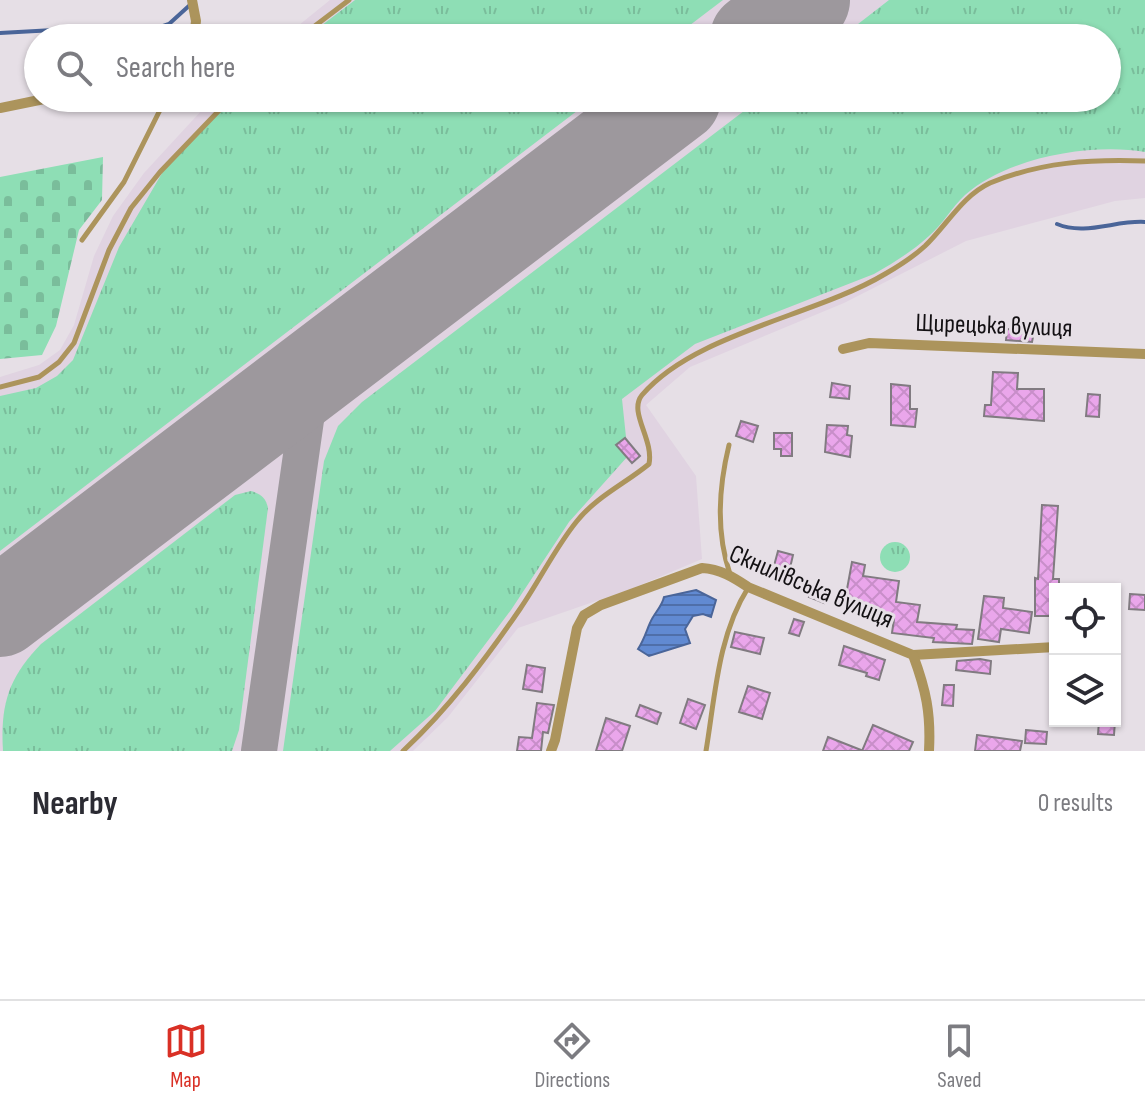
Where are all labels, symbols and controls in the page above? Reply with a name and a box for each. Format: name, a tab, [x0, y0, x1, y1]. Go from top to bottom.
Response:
search box	[24, 24, 1121, 112]
icon: search	[52, 46, 96, 90]
text: Search here	[116, 50, 235, 86]
street label: Щирецька вулиця	[915, 308, 1073, 344]
street label: Скнилівська вулиця	[724, 538, 898, 636]
map controls	[1049, 583, 1121, 727]
button: locate	[1049, 583, 1121, 655]
button: layers	[1049, 655, 1121, 727]
text: Nearby	[32, 783, 118, 824]
text: 0 results	[1038, 788, 1113, 819]
tab: Map	[164, 1019, 208, 1094]
tab: Directions	[535, 1019, 610, 1094]
tab: Saved	[937, 1019, 981, 1094]

